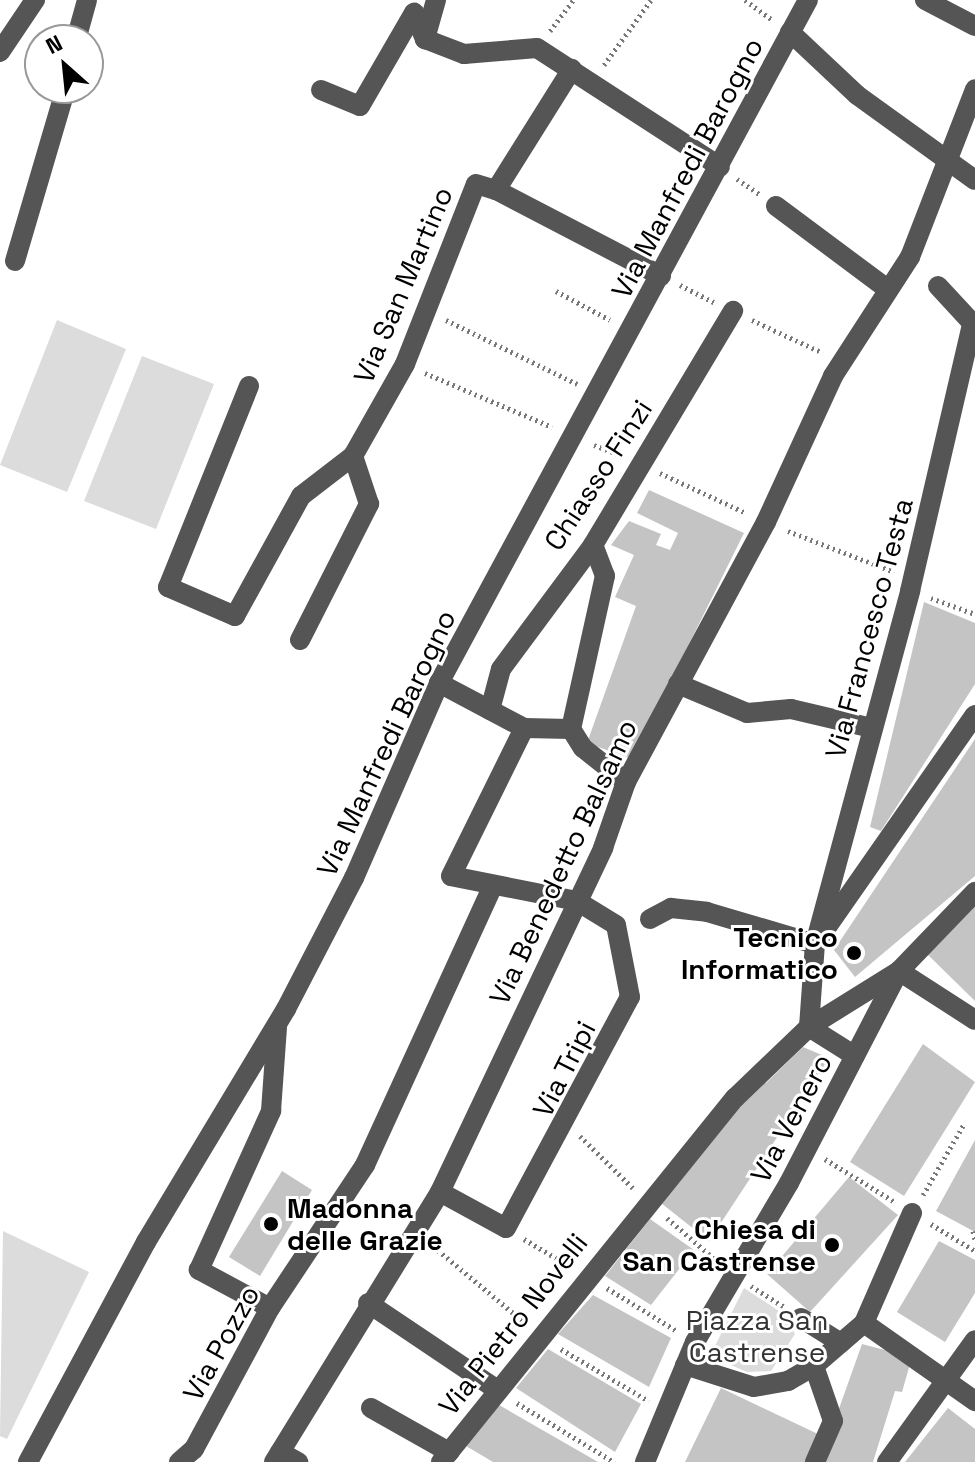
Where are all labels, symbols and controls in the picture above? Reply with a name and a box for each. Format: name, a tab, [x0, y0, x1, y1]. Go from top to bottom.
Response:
north arrow	[24, 24, 104, 104]
text: N	[41, 29, 67, 60]
street label: Via Manfredi Barogno	[604, 32, 770, 304]
street label: Via San Martino	[346, 182, 460, 388]
street label: Chiasso Finzi	[537, 393, 659, 557]
street label: Via Francesco Testa	[818, 494, 920, 762]
street label: Via Manfredi Barogno	[309, 604, 463, 882]
street label: Via Benedetto Balsamo	[482, 714, 644, 1010]
place label: Tecnico Informatico	[681, 920, 838, 986]
marker: Tecnico Informatico	[845, 944, 863, 962]
street label: Via Tripi	[525, 1015, 603, 1123]
street label: Via Venero	[743, 1048, 839, 1188]
place label: Madonna delle Grazie	[287, 1191, 443, 1257]
place label: Chiesa di San Castrense	[622, 1212, 816, 1278]
marker: Madonna delle Grazie	[262, 1215, 280, 1233]
street label: Via Pietro Novelli	[432, 1226, 594, 1422]
marker: Chiesa di San Castrense	[823, 1236, 841, 1254]
street label: Via Pozzo	[176, 1279, 266, 1407]
park label: Piazza San Castrense	[686, 1303, 828, 1369]

